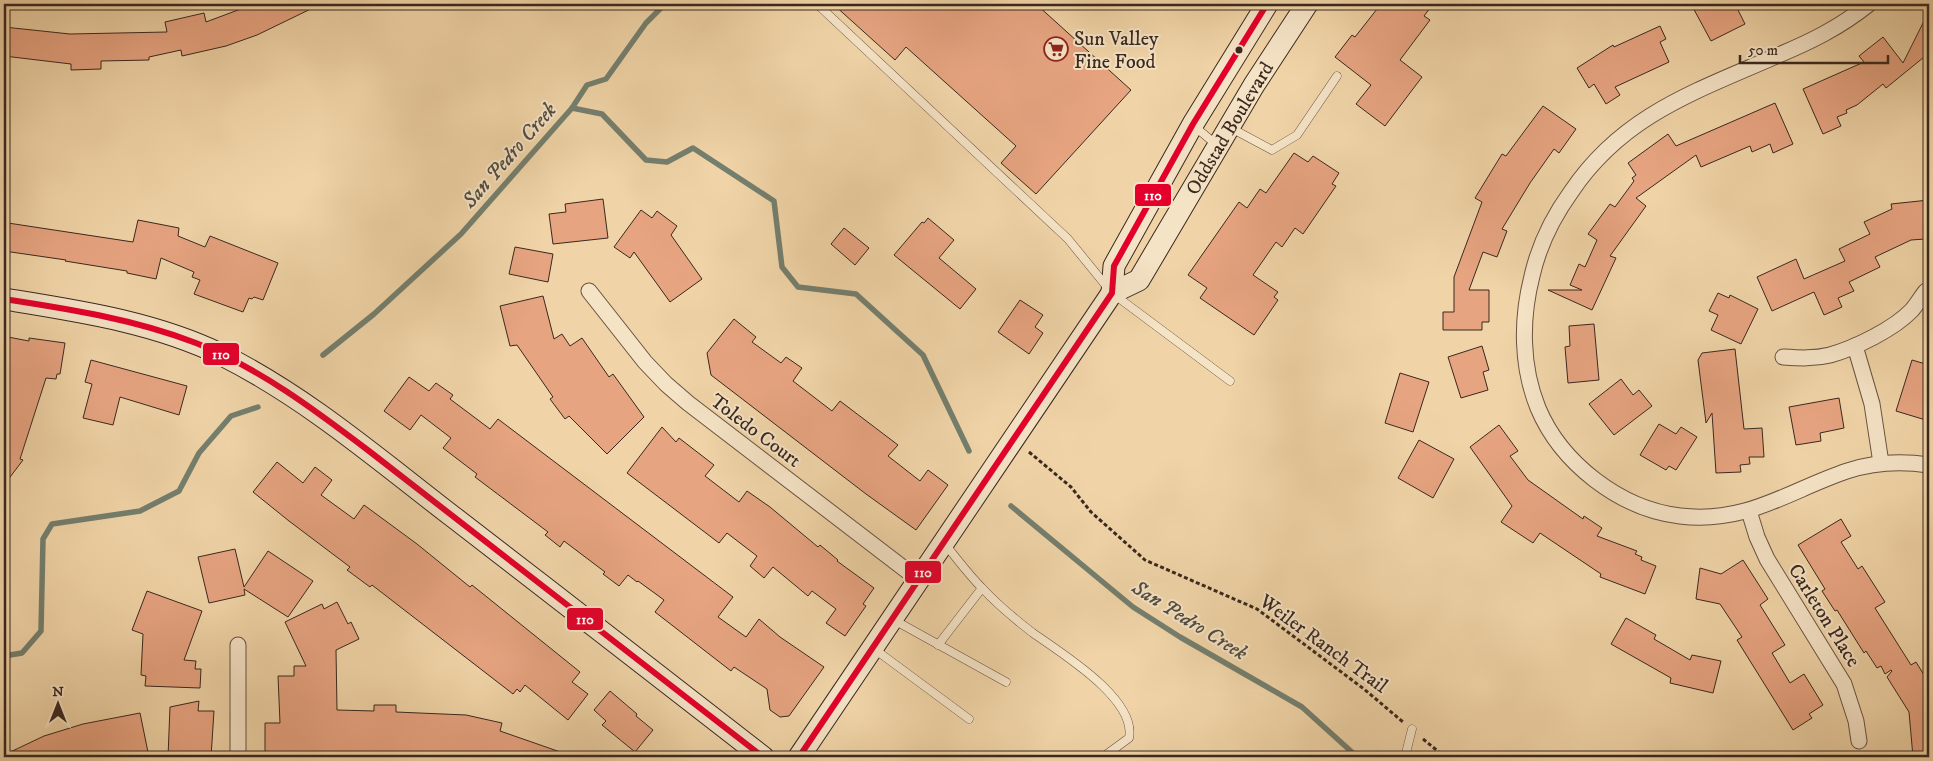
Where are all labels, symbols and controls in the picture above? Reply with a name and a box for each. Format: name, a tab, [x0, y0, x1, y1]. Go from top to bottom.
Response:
place label: Sun Valley Fine Food	[1074, 27, 1159, 75]
scale bar	[1740, 32, 1888, 64]
supermarket icon: Sun Valley Fine Food	[1043, 36, 1069, 62]
text: 50 m	[1748, 41, 1778, 60]
unlabelled marker	[1234, 45, 1244, 55]
street label: Oddstad Boulevard	[1181, 58, 1280, 200]
water label: San Pedro Creek	[456, 97, 563, 215]
line badge: 110	[1134, 183, 1172, 207]
text: 110	[1144, 187, 1162, 205]
line badge: 110	[202, 342, 240, 366]
text: 110	[212, 346, 230, 364]
street label: Toledo Court	[705, 389, 806, 474]
line badge: 110	[904, 560, 942, 584]
street label: Carleton Place	[1782, 560, 1865, 672]
text: 110	[914, 564, 932, 582]
water label: San Pedro Creek	[1126, 574, 1252, 667]
street label: Weiler Ranch Trail	[1253, 589, 1392, 699]
line badge: 110	[566, 607, 604, 631]
text: 110	[576, 611, 594, 629]
north arrow	[32, 678, 82, 728]
text: N	[52, 683, 64, 701]

